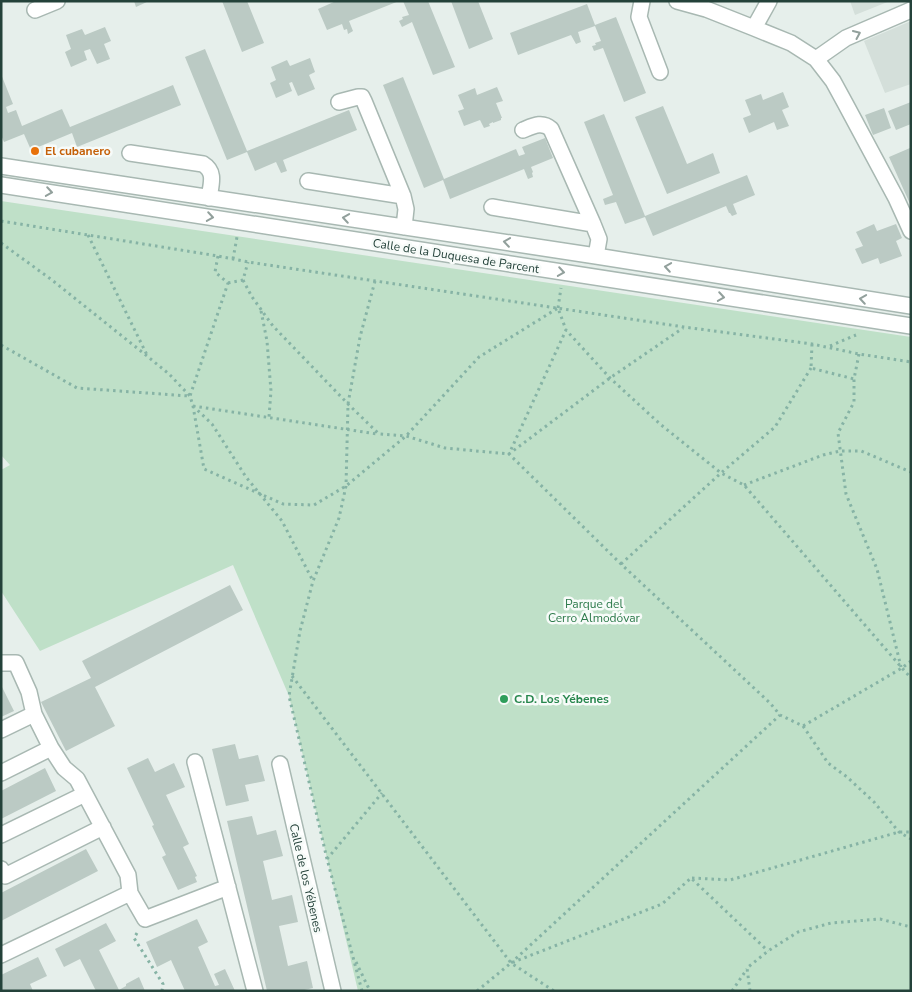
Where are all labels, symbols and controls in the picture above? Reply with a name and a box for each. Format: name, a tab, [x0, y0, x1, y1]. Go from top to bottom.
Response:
one-way arrow	[852, 29, 861, 40]
place label: El cubanero	[45, 143, 111, 159]
marker: El cubanero	[29, 145, 41, 157]
one-way arrow	[45, 187, 54, 197]
one-way arrow	[206, 212, 214, 222]
one-way arrow	[342, 214, 351, 224]
street label: Calle de la Duquesa de Parcent	[372, 235, 541, 277]
one-way arrow	[503, 238, 511, 248]
one-way arrow	[663, 263, 672, 273]
one-way arrow	[557, 266, 565, 277]
one-way arrow	[718, 291, 726, 302]
one-way arrow	[858, 295, 867, 305]
park label: Parque del Cerro Almodóvar	[548, 596, 641, 626]
place label: C.D. Los Yébenes	[514, 691, 609, 707]
marker: C.D. Los Yébenes	[498, 693, 510, 705]
street label: Calle de los Yébenes	[286, 822, 326, 934]

